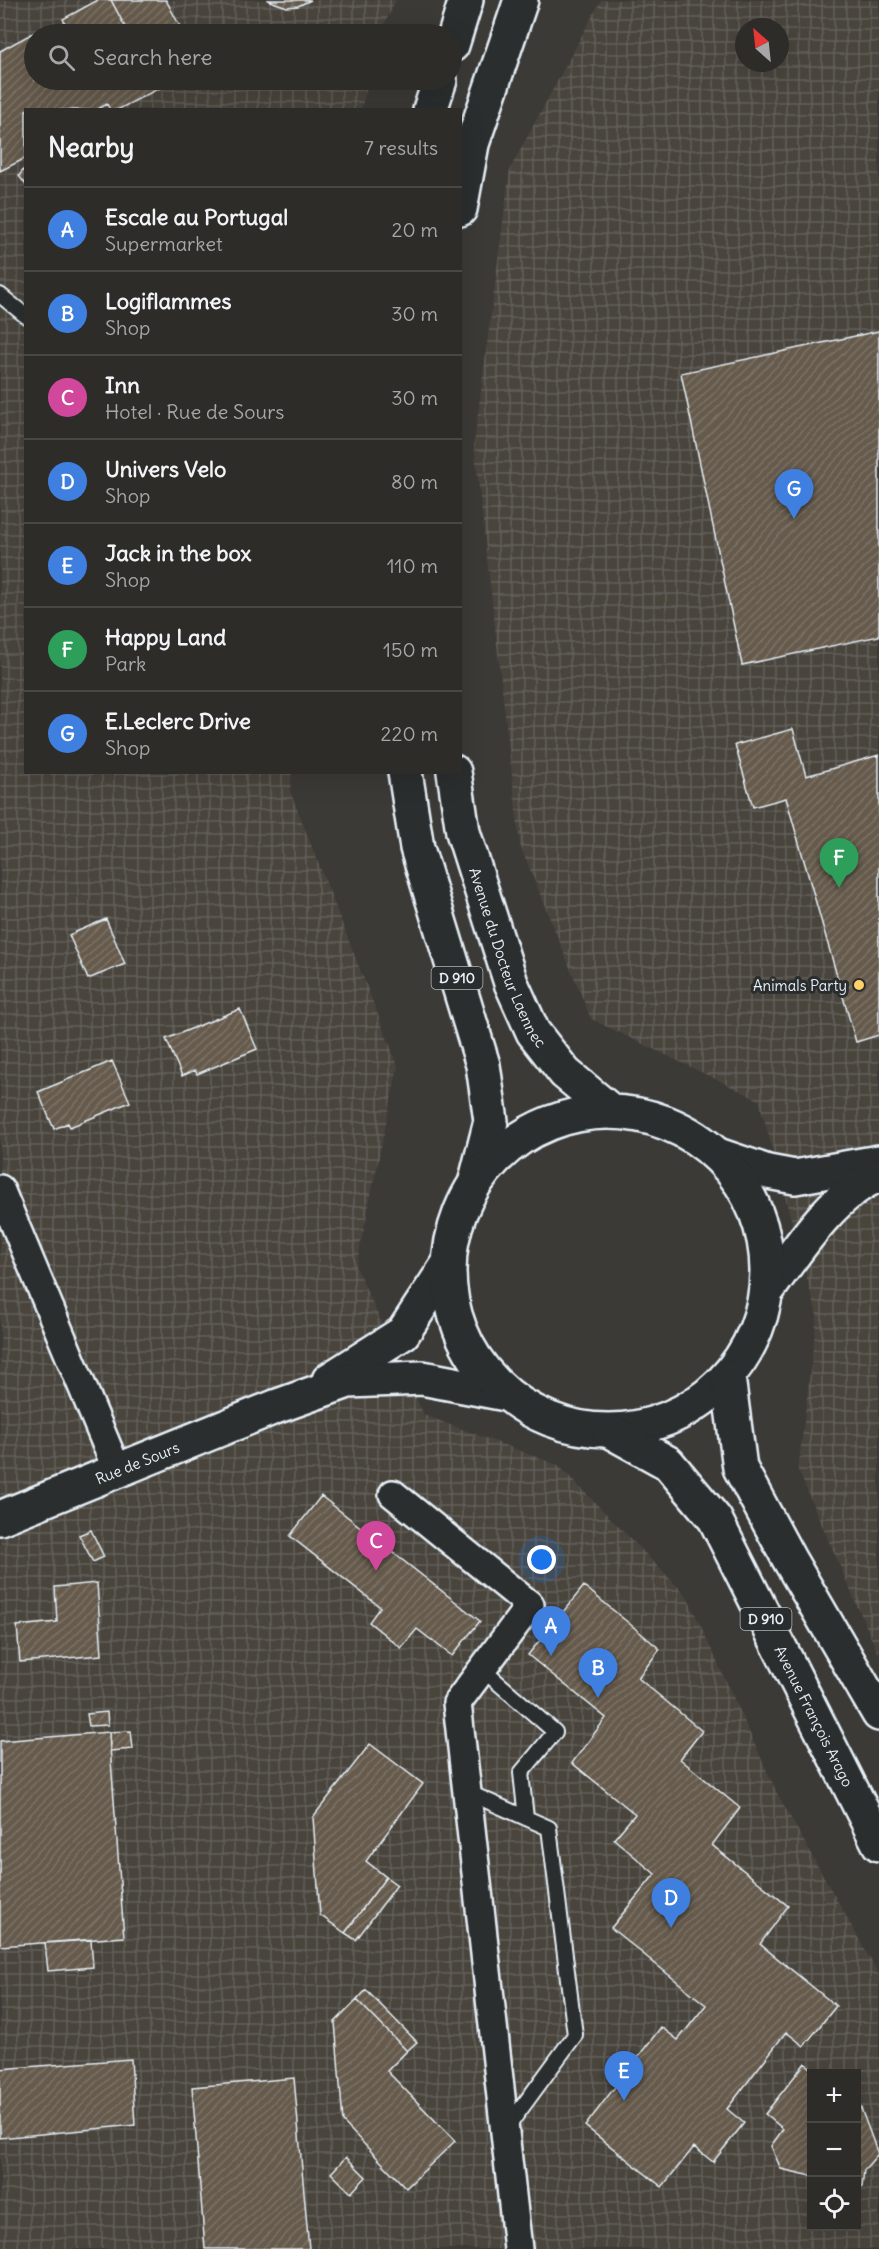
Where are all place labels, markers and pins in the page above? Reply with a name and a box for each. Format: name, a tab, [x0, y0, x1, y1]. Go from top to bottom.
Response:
pin: G	[774, 470, 814, 519]
pin: F	[820, 838, 858, 888]
place label: Animals Party	[753, 976, 847, 995]
marker: Animals Party	[852, 978, 866, 992]
pin: C	[356, 1522, 395, 1571]
pin: A	[532, 1606, 570, 1656]
pin: B	[578, 1648, 618, 1698]
pin: D	[652, 1878, 690, 1928]
pin: E	[604, 2052, 644, 2101]

